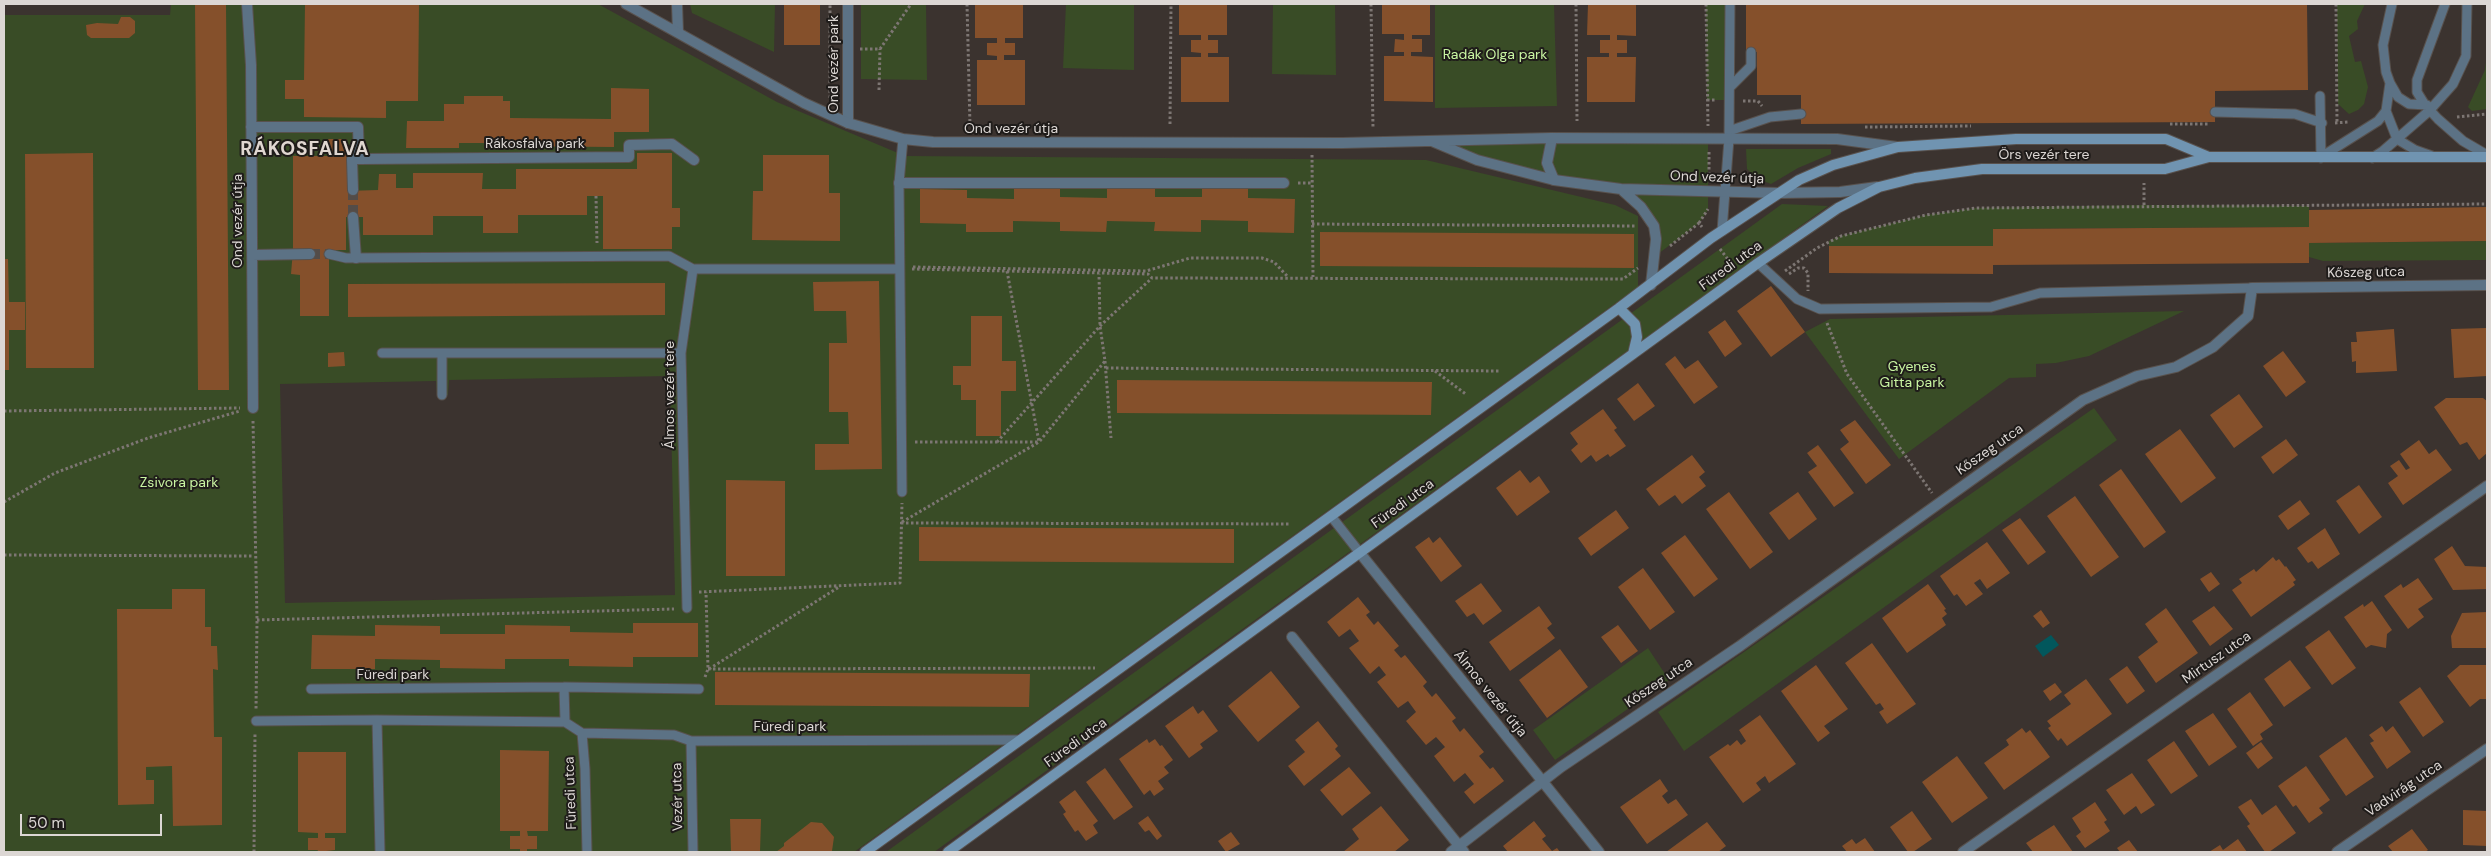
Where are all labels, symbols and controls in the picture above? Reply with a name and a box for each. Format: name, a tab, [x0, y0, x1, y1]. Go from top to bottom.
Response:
street label: Ond vezér park	[826, 15, 842, 113]
park label: Radák Olga park	[1443, 47, 1547, 63]
street label: Ond vezér útja	[964, 121, 1058, 137]
street label: Rákosfalva park	[485, 136, 585, 152]
district label: RÁKOSFALVA	[239, 139, 371, 161]
street label: Örs vezér tere	[1998, 147, 2090, 163]
street label: Ond vezér útja	[1670, 168, 1764, 188]
street label: Ond vezér útja	[230, 174, 246, 268]
street label: Füredi utca	[1696, 238, 1766, 294]
street label: Kőszeg utca	[2327, 264, 2405, 282]
street label: Álmos vezér tere	[662, 341, 678, 449]
park label: Gyenes Gitta park	[1880, 359, 1944, 392]
street label: Kőszeg utca	[1953, 421, 2027, 479]
park label: Zsivora park	[140, 475, 218, 491]
street label: Füredi utca	[1368, 476, 1438, 532]
street label: Mirtusz utca	[2179, 628, 2255, 688]
street label: Álmos vezér útja	[1450, 647, 1530, 741]
street label: Kőszeg utca	[1622, 654, 1696, 712]
street label: Füredi park	[357, 667, 429, 683]
street label: Füredi utca	[1041, 715, 1111, 771]
street label: Füredi park	[754, 719, 826, 735]
street label: Füredi utca	[561, 756, 581, 830]
street label: Vadvirág utca	[2362, 757, 2446, 821]
street label: Vezér utca	[669, 763, 687, 831]
scale bar	[22, 804, 165, 836]
text: 50 m	[28, 813, 65, 833]

